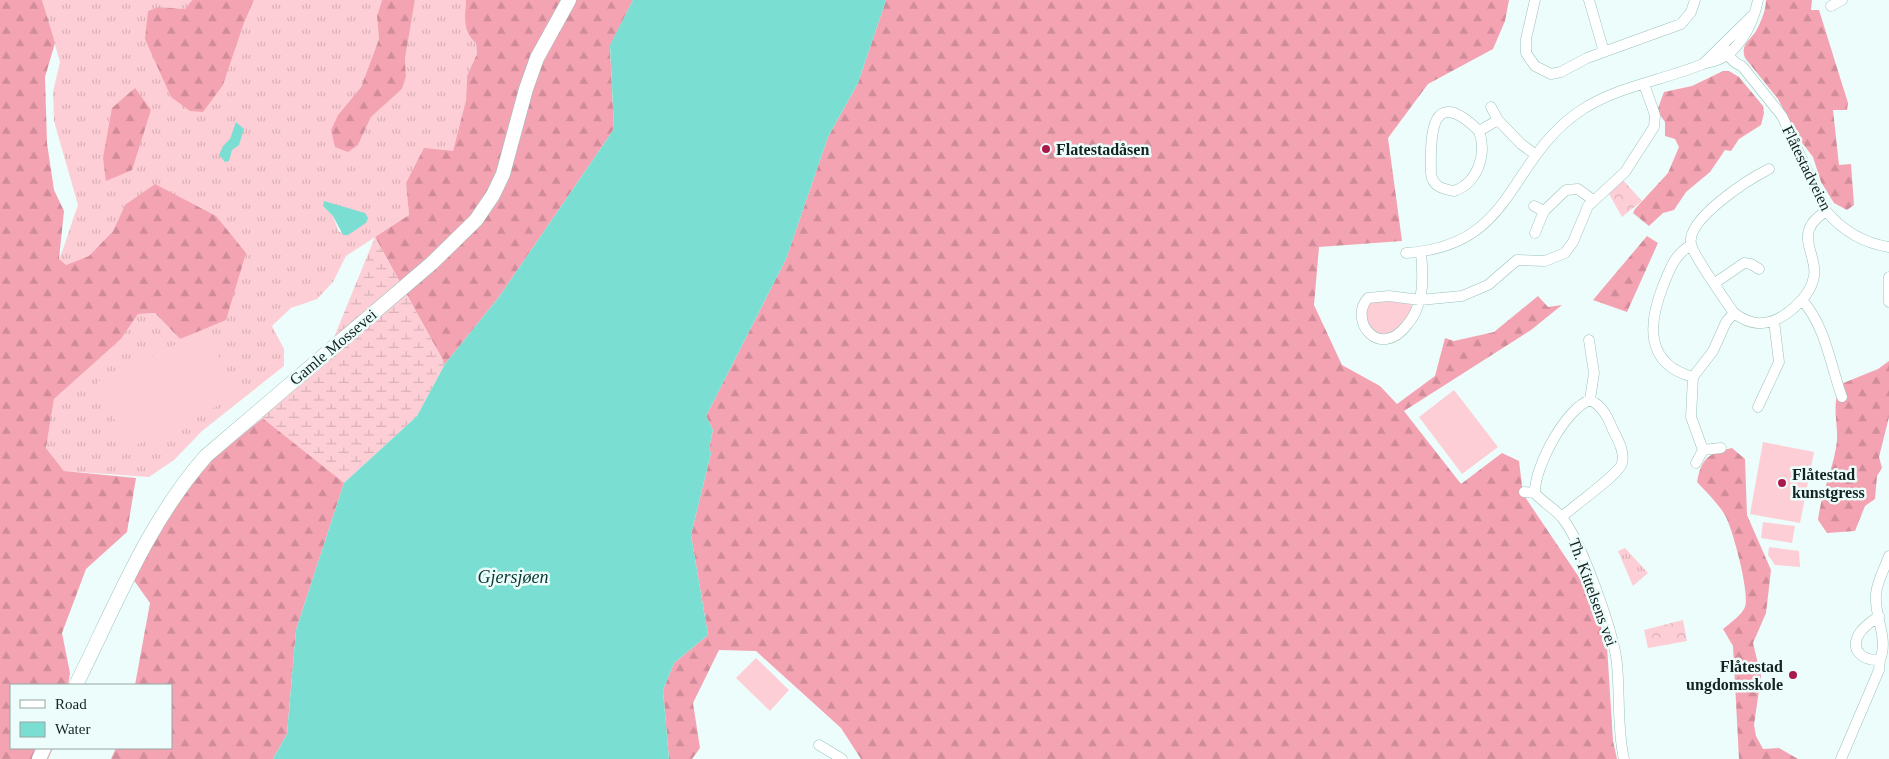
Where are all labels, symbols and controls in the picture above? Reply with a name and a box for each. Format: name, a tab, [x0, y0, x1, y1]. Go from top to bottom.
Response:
street label: Flåtestadveien	[1779, 123, 1835, 213]
place label: Flatestadåsen	[1056, 141, 1149, 158]
marker: Flatestadåsen	[1040, 143, 1052, 155]
street label: Gamle Mossevei	[286, 305, 380, 388]
place label: Flåtestad kunstgress	[1792, 466, 1865, 502]
marker: Flåtestad kunstgress	[1776, 477, 1788, 489]
street label: Th. Kittelsens vei	[1566, 536, 1621, 649]
water label: Gjersjøen	[478, 567, 549, 587]
place label: Flåtestad ungdomsskole	[1686, 658, 1783, 694]
marker: Flåtestad ungdomsskole	[1787, 669, 1799, 681]
legend	[10, 684, 172, 749]
text: Road	[55, 696, 87, 712]
text: Water	[55, 721, 90, 737]

